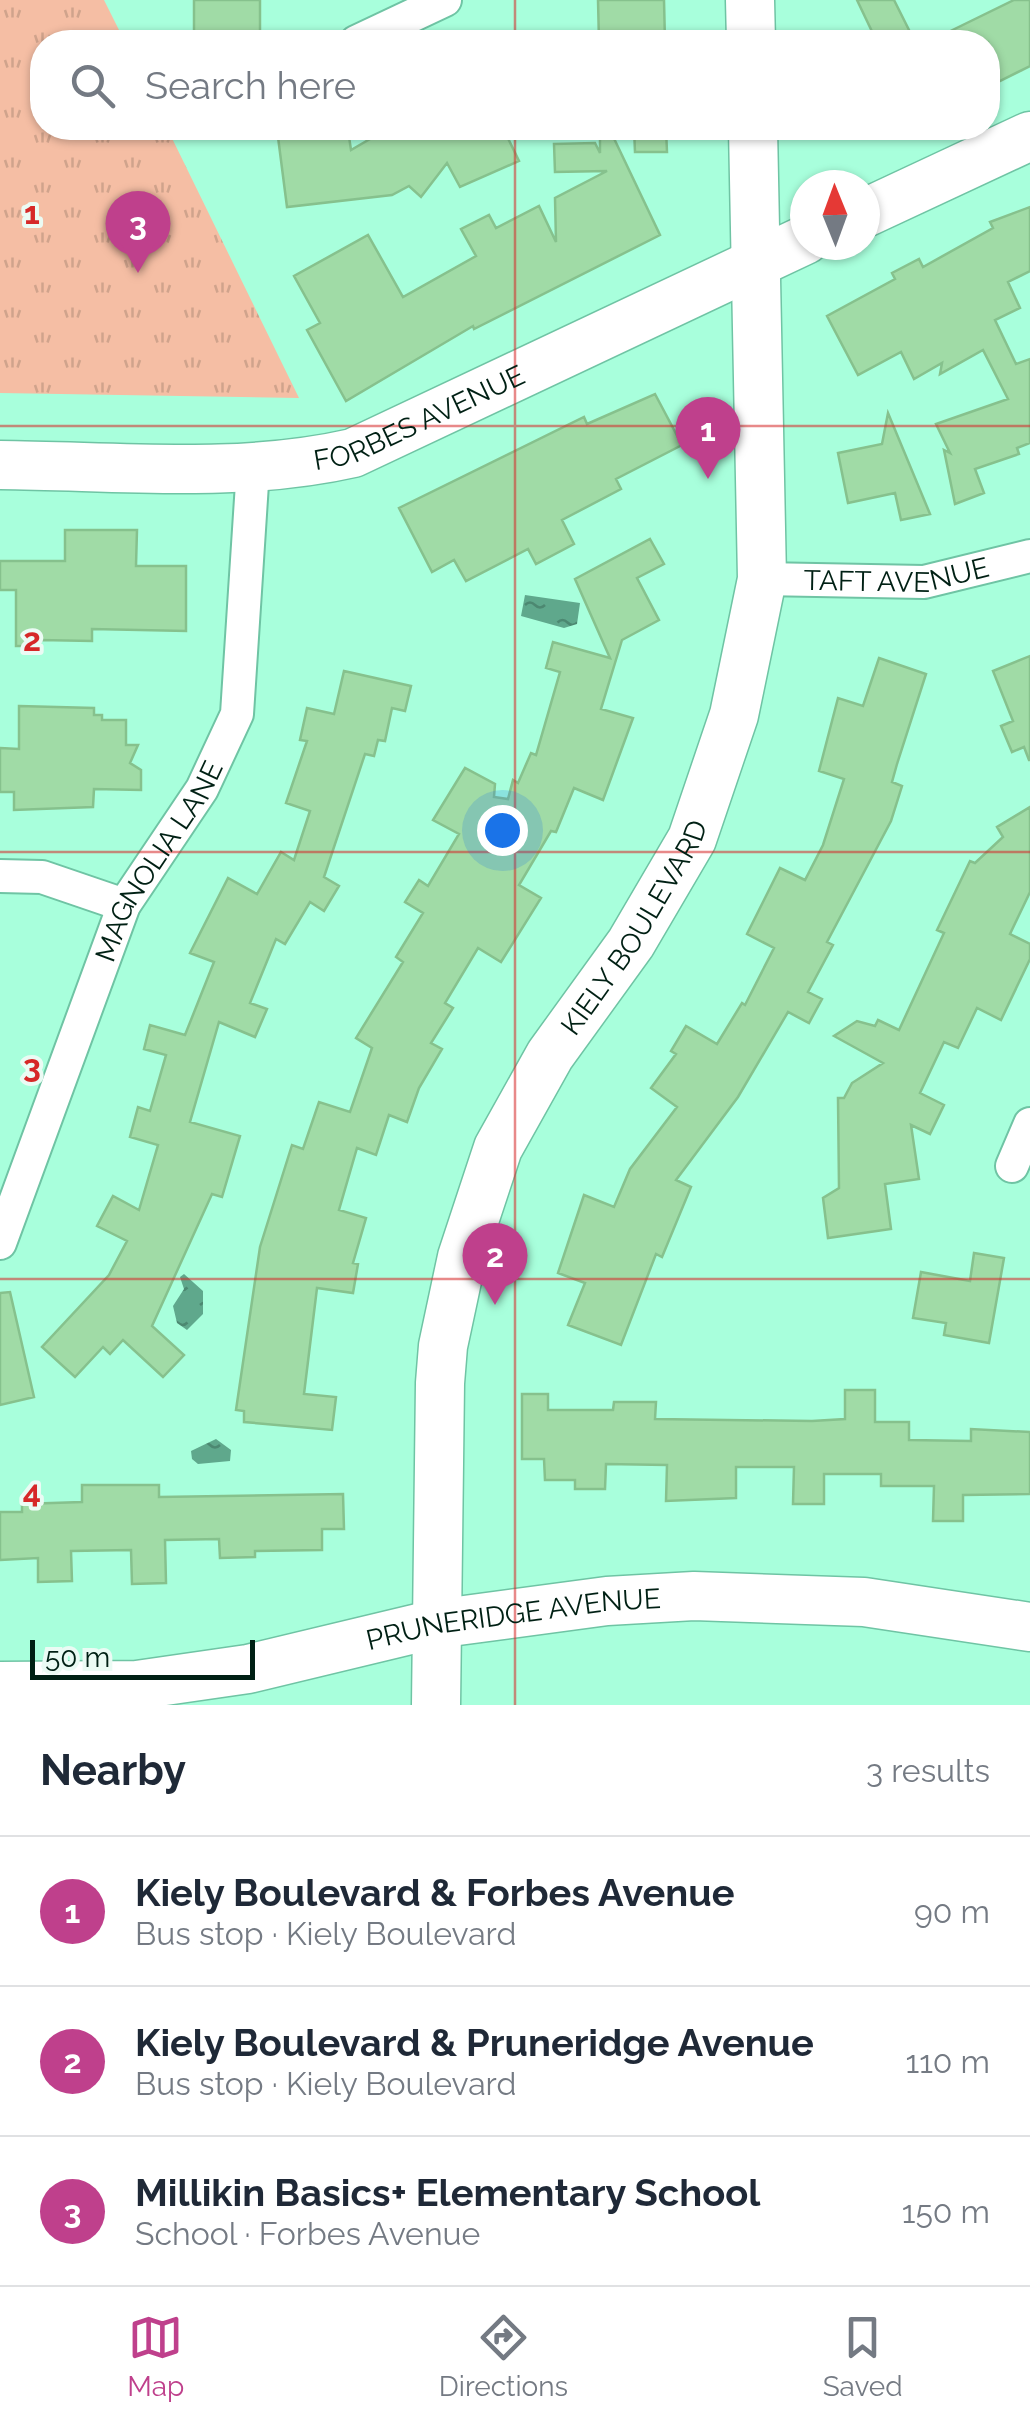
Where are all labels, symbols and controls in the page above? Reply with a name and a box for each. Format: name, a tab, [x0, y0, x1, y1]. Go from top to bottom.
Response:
search box	[30, 30, 1000, 140]
icon: search	[65, 58, 120, 113]
text: Search here	[145, 63, 356, 108]
north arrow	[790, 170, 880, 260]
pin: 3	[106, 190, 170, 273]
text: 1	[24, 194, 40, 231]
street label: FORBES AVENUE	[311, 358, 530, 477]
pin: 1	[676, 396, 740, 479]
street label: TAFT AVENUE	[804, 550, 992, 599]
text: 2	[23, 621, 41, 658]
street label: MAGNOLIA LANE	[88, 756, 229, 966]
your location	[477, 805, 528, 856]
street label: KIELY BOULEVARD	[554, 816, 714, 1041]
text: 3	[23, 1047, 41, 1084]
pin: 2	[462, 1222, 528, 1305]
text: 4	[23, 1473, 41, 1510]
street label: PRUNERIDGE AVENUE	[363, 1581, 662, 1656]
scale bar	[30, 1635, 255, 1680]
text: 50 m	[45, 1641, 110, 1674]
text: Nearby	[40, 1746, 186, 1795]
text: 3 results	[866, 1752, 990, 1789]
text: Kiely Boulevard & Forbes Avenue	[135, 1870, 735, 1915]
text: 1	[65, 1893, 80, 1930]
text: 90 m	[914, 1893, 990, 1930]
text: Bus stop · Kiely Boulevard	[135, 1915, 516, 1952]
text: Kiely Boulevard & Pruneridge Avenue	[135, 2020, 814, 2065]
text: 2	[63, 2043, 82, 2080]
text: 110 m	[905, 2043, 990, 2080]
text: Bus stop · Kiely Boulevard	[135, 2065, 516, 2102]
text: Millikin Basics+ Elementary School	[135, 2170, 760, 2215]
text: 3	[64, 2193, 81, 2230]
text: 150 m	[902, 2193, 990, 2230]
text: School · Forbes Avenue	[135, 2215, 480, 2252]
tab: Map	[127, 2310, 184, 2403]
tab: Directions	[439, 2310, 568, 2403]
tab: Saved	[823, 2310, 903, 2403]

